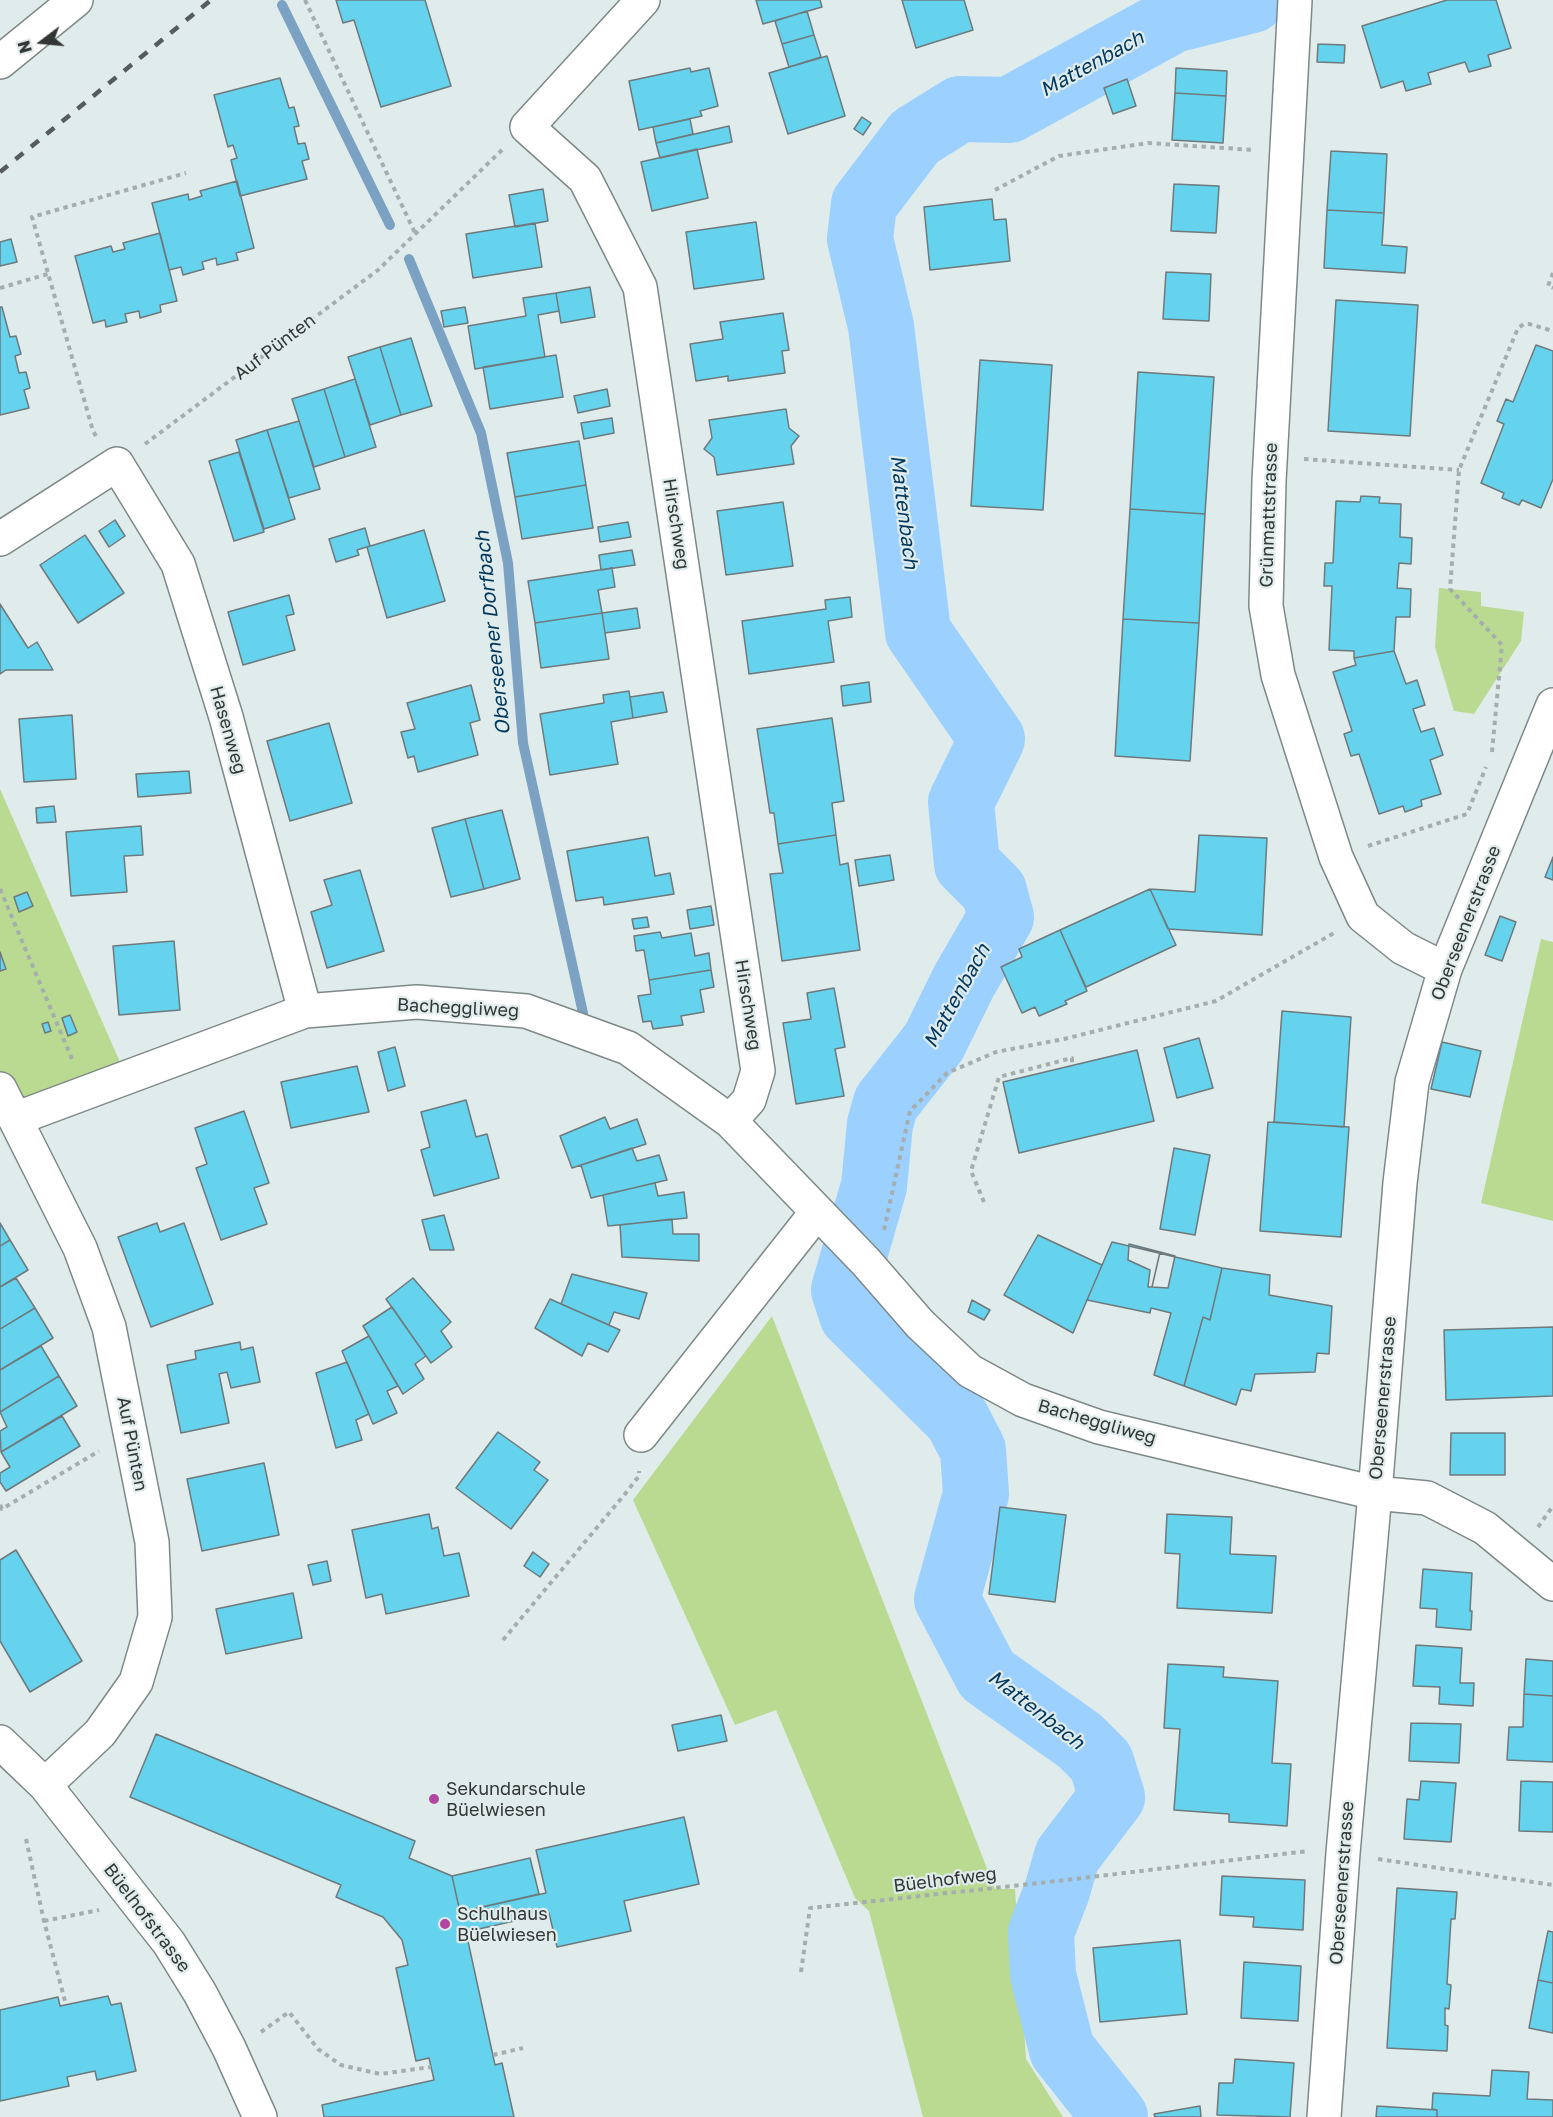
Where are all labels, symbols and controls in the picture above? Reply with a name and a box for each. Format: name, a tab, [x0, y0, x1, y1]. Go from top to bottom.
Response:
north arrow	[12, 12, 72, 72]
water label: Mattenbach	[1036, 26, 1148, 102]
text: N	[13, 38, 36, 56]
street label: Auf Pünten	[230, 310, 320, 384]
street label: Grünmattstrasse	[1256, 442, 1282, 588]
water label: Mattenbach	[885, 454, 923, 570]
street label: Hirschweg	[658, 477, 694, 571]
water label: Oberseener Dorfbach	[470, 530, 516, 736]
street label: Hasenweg	[205, 683, 251, 777]
street label: Oberseenerstrasse	[1427, 843, 1505, 1003]
water label: Mattenbach	[919, 940, 995, 1052]
street label: Hirschweg	[730, 958, 766, 1052]
street label: Bacheggliweg	[396, 994, 520, 1022]
street label: Oberseenerstrasse	[1365, 1315, 1401, 1481]
street label: Auf Pünten	[112, 1395, 152, 1493]
street label: Bacheggliweg	[1035, 1395, 1159, 1449]
water label: Mattenbach	[983, 1665, 1089, 1755]
place label: Sekundarschule Büelwiesen	[446, 1778, 586, 1820]
marker: Sekundarschule Büelwiesen	[427, 1792, 441, 1806]
street label: Oberseenerstrasse	[1326, 1800, 1358, 1966]
street label: Büelhofstrasse	[99, 1859, 195, 1977]
street label: Büelhofweg	[892, 1863, 998, 1897]
place label: Schulhaus Büelwiesen	[457, 1903, 557, 1946]
marker: Schulhaus Büelwiesen	[438, 1917, 452, 1931]

